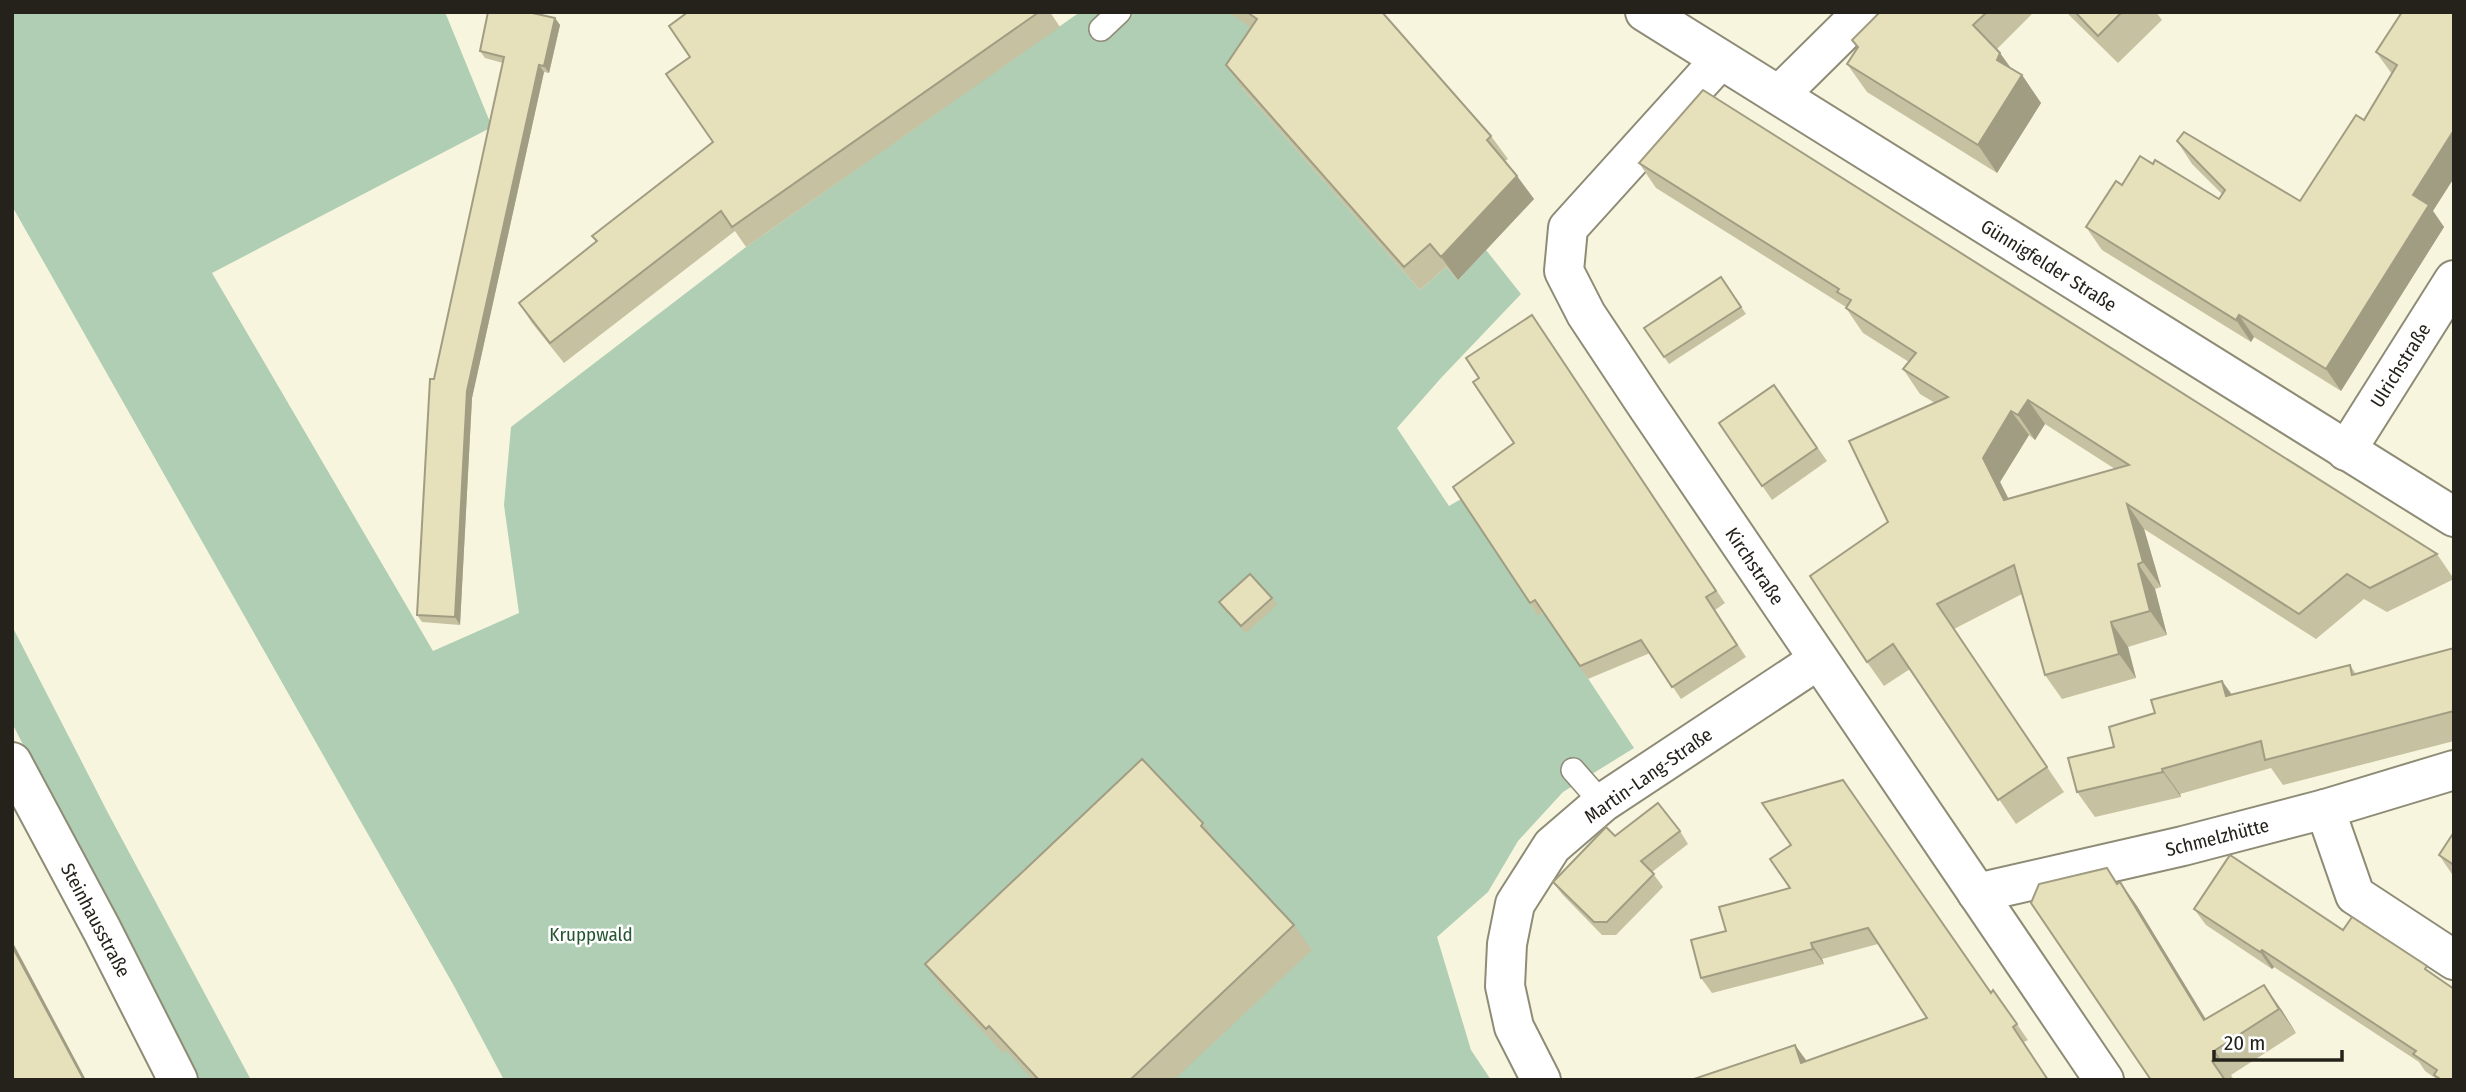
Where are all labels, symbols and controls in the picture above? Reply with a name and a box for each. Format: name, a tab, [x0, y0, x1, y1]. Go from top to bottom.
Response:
street label: Günnigfelder Straße	[1977, 214, 2121, 316]
street label: Ulrichstraße	[2366, 319, 2435, 412]
street label: Kirchstraße	[1720, 523, 1789, 609]
street label: Martin-Lang-Straße	[1580, 723, 1717, 828]
street label: Schmelzhütte	[2163, 814, 2271, 861]
street label: Steinhausstraße	[56, 859, 135, 981]
park label: Kruppwald	[549, 923, 633, 946]
scale bar	[2214, 1018, 2342, 1062]
text: 20 m	[2224, 1030, 2265, 1056]

